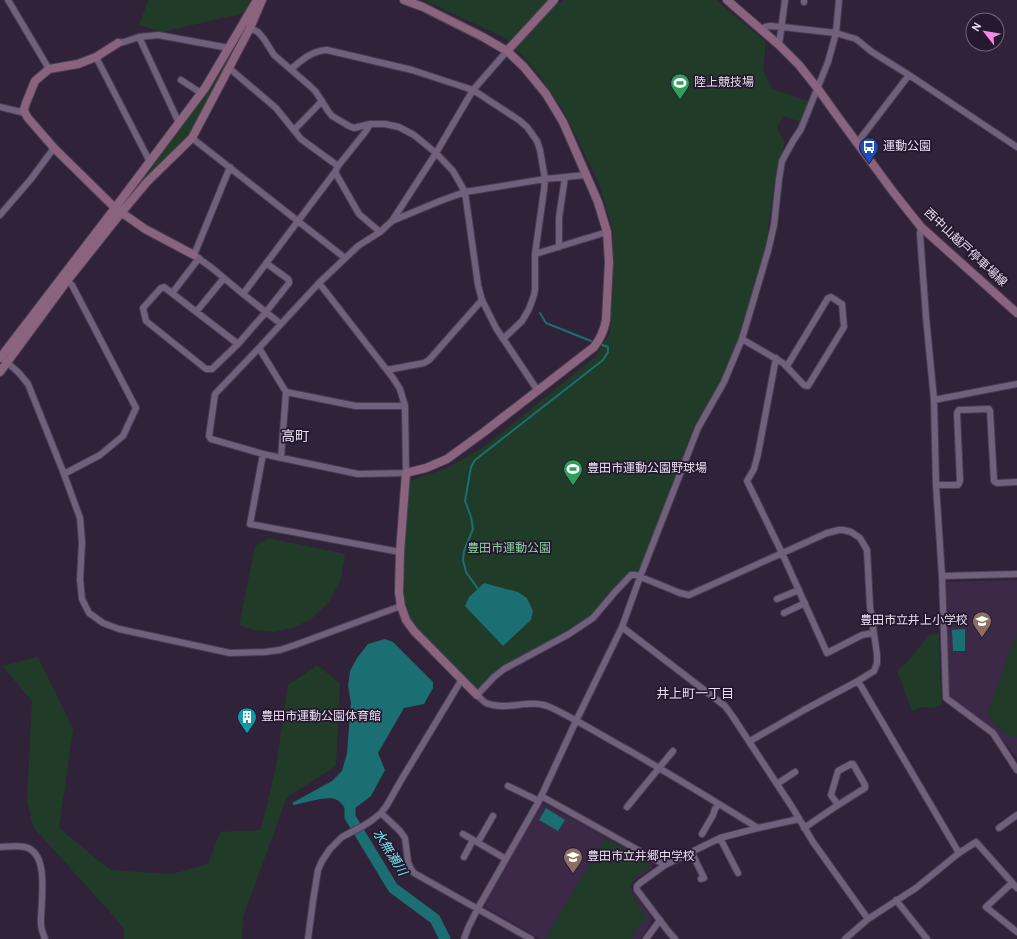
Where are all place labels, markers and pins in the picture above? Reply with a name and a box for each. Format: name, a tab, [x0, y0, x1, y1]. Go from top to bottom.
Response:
sports icon: 陸上競技場	[669, 72, 691, 100]
place label: 陸上競技場	[694, 75, 754, 91]
bus stop icon: 運動公園	[858, 136, 880, 164]
place label: 運動公園	[883, 139, 931, 155]
sports icon: 豊田市運動公園野球場	[562, 458, 584, 486]
place label: 豊田市運動公園野球場	[587, 461, 707, 477]
school or university icon: 豊田市立井上小学校	[971, 610, 993, 638]
place label: 豊田市立井上小学校	[860, 613, 968, 629]
building icon: 豊田市運動公園体育館	[236, 706, 258, 734]
place label: 豊田市運動公園体育館	[261, 709, 381, 725]
school or university icon: 豊田市立井郷中学校	[562, 846, 584, 874]
place label: 豊田市立井郷中学校	[587, 849, 695, 865]

